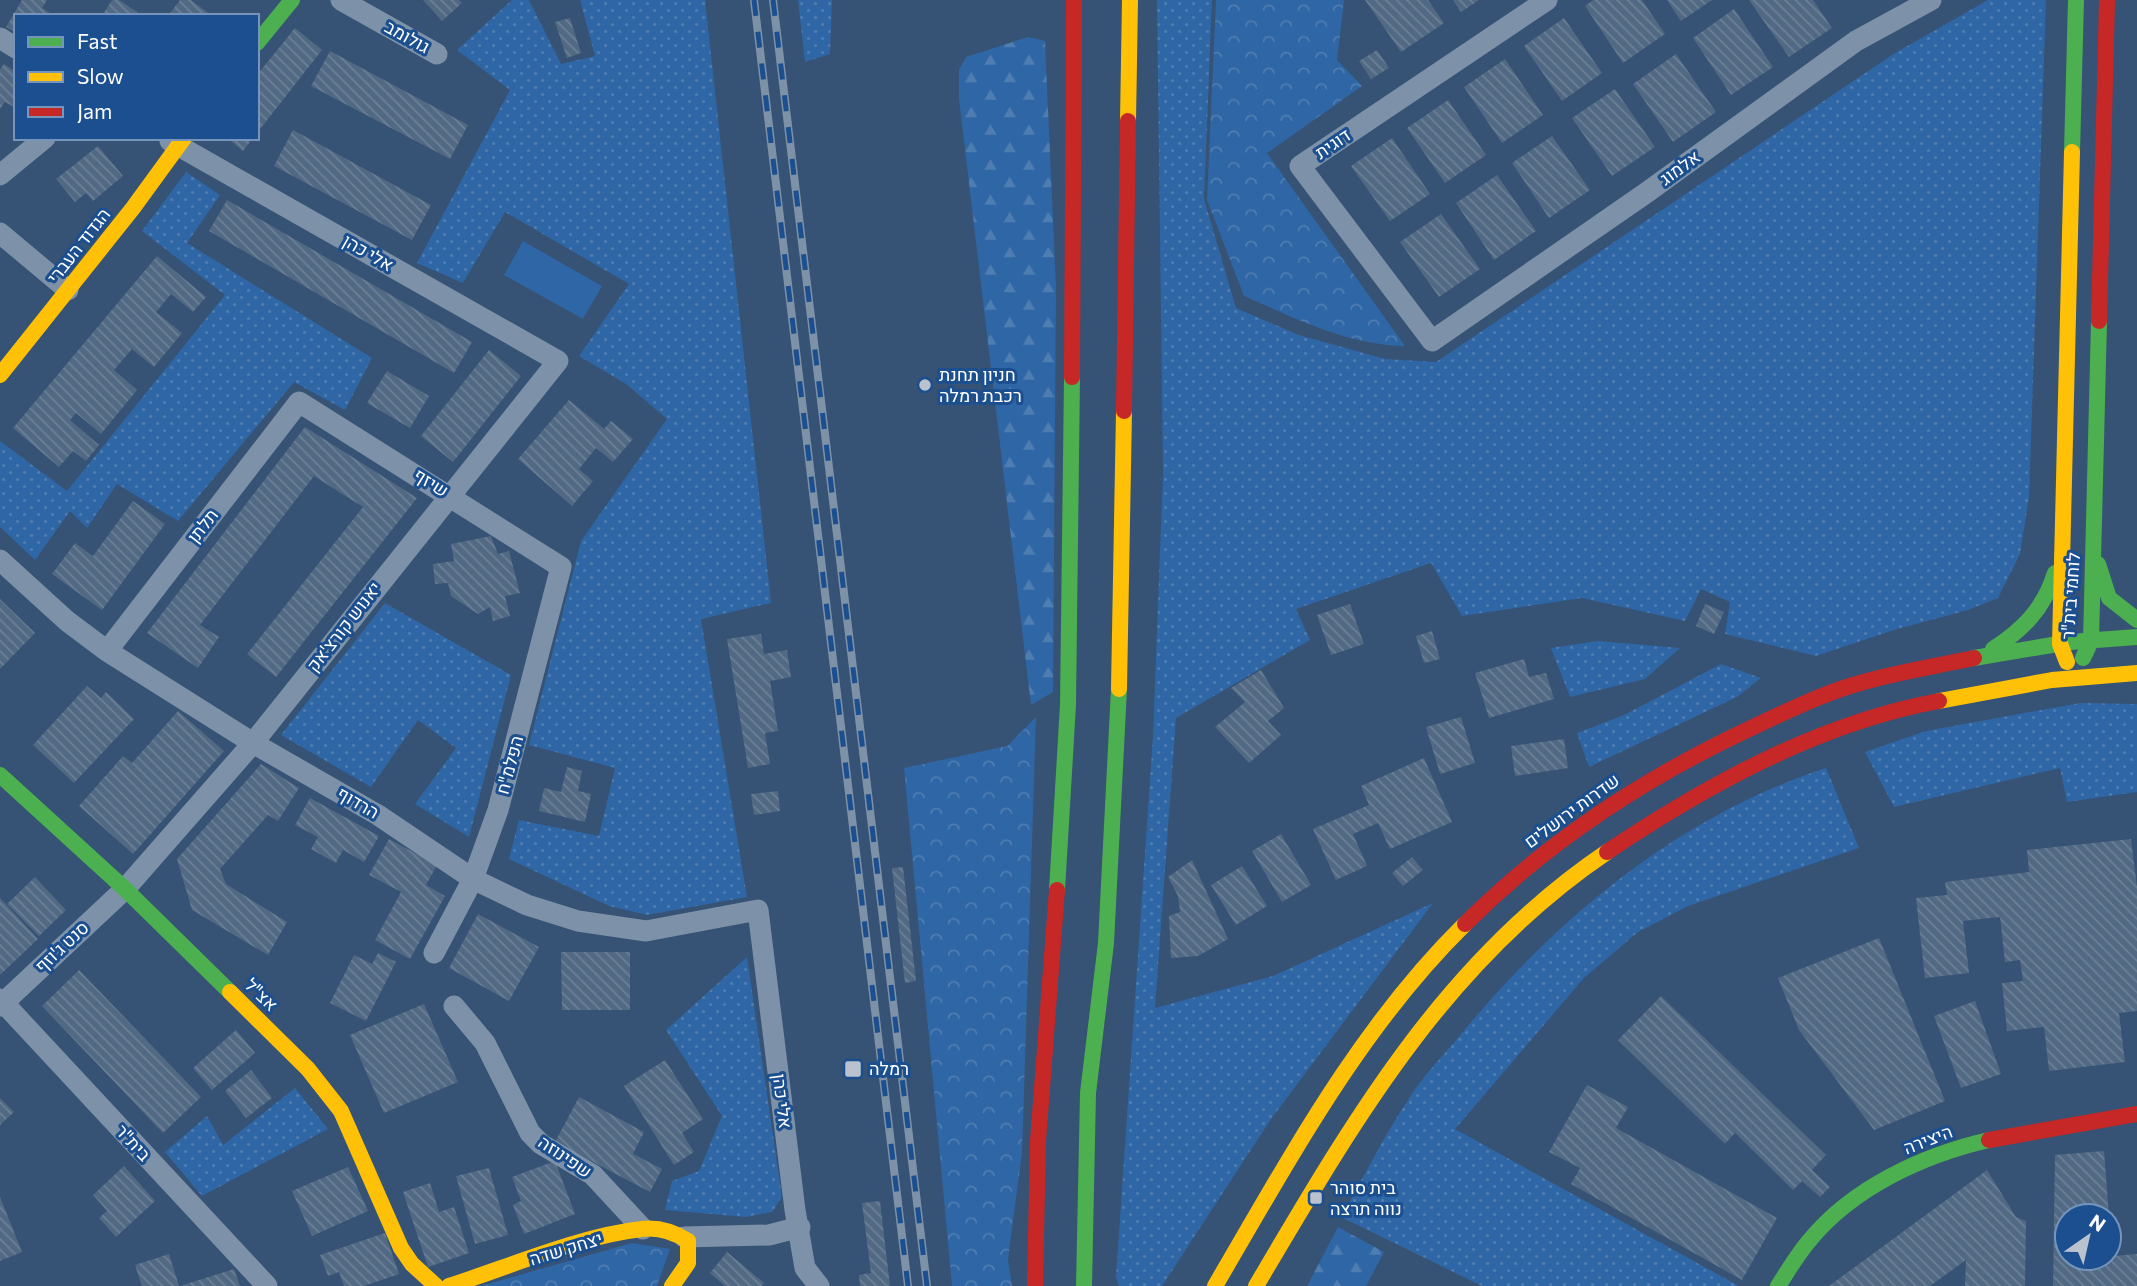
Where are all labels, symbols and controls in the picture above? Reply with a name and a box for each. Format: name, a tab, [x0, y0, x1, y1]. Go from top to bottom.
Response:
legend	[14, 14, 259, 140]
street label: גולומב	[381, 15, 434, 57]
text: Fast	[77, 28, 118, 53]
text: Slow	[77, 63, 124, 88]
text: Jam	[77, 98, 112, 123]
street label: דוגית	[1310, 123, 1354, 163]
street label: אלמוג	[1655, 145, 1704, 189]
street label: הגדוד העברי	[42, 203, 115, 288]
street label: אלי כהן	[339, 229, 398, 275]
place label: חניון תחנת רכבת רמלה	[939, 363, 1022, 406]
marker: חניון תחנת רכבת רמלה	[917, 377, 933, 393]
street label: שיזף	[410, 463, 453, 501]
street label: תלתן	[182, 504, 222, 547]
street label: לוחמי בית"ר	[2056, 552, 2084, 640]
street label: יאנוש קורצ'אק	[301, 577, 385, 676]
street label: הפלמ"ח	[491, 733, 527, 797]
street label: שדרות ירושלים	[1519, 768, 1623, 852]
street label: הרדוף	[334, 781, 383, 823]
street label: סנט ג'וזף	[30, 916, 93, 977]
street label: אצ"ל	[241, 973, 283, 1015]
place label: רמלה	[869, 1057, 909, 1079]
marker: רמלה	[843, 1059, 863, 1079]
street label: אלי כהן	[769, 1072, 797, 1130]
street label: בית"ר	[111, 1120, 156, 1165]
street label: היצירה	[1900, 1120, 1955, 1158]
street label: שפינוזה	[535, 1130, 596, 1182]
place label: בית סוהר נווה תרצה	[1330, 1176, 1402, 1219]
marker: בית סוהר נווה תרצה	[1308, 1190, 1324, 1206]
north arrow	[2053, 1202, 2123, 1272]
text: N	[2085, 1209, 2110, 1236]
street label: יצחק שדה	[527, 1227, 605, 1270]

